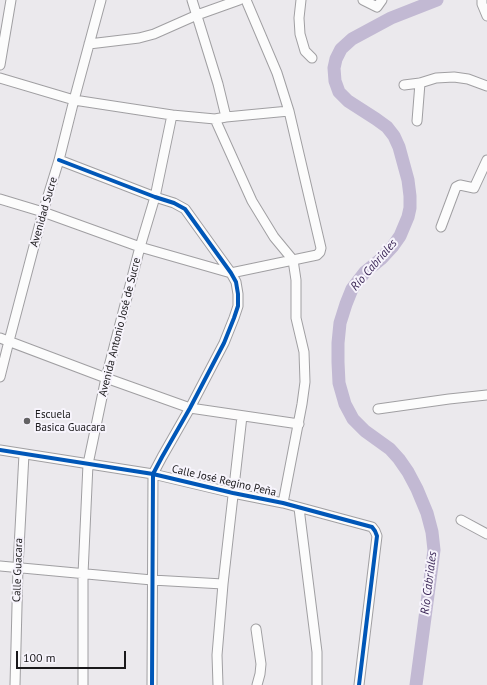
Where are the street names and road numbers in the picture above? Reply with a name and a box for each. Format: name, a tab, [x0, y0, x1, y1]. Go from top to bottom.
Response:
street label: Avenidad Sucre	[28, 176, 60, 248]
street label: Avenida Antonio José de Sucre	[96, 256, 144, 398]
street label: Calle José Regino Peña	[171, 463, 277, 499]
street label: Calle Guacara	[10, 538, 26, 602]

